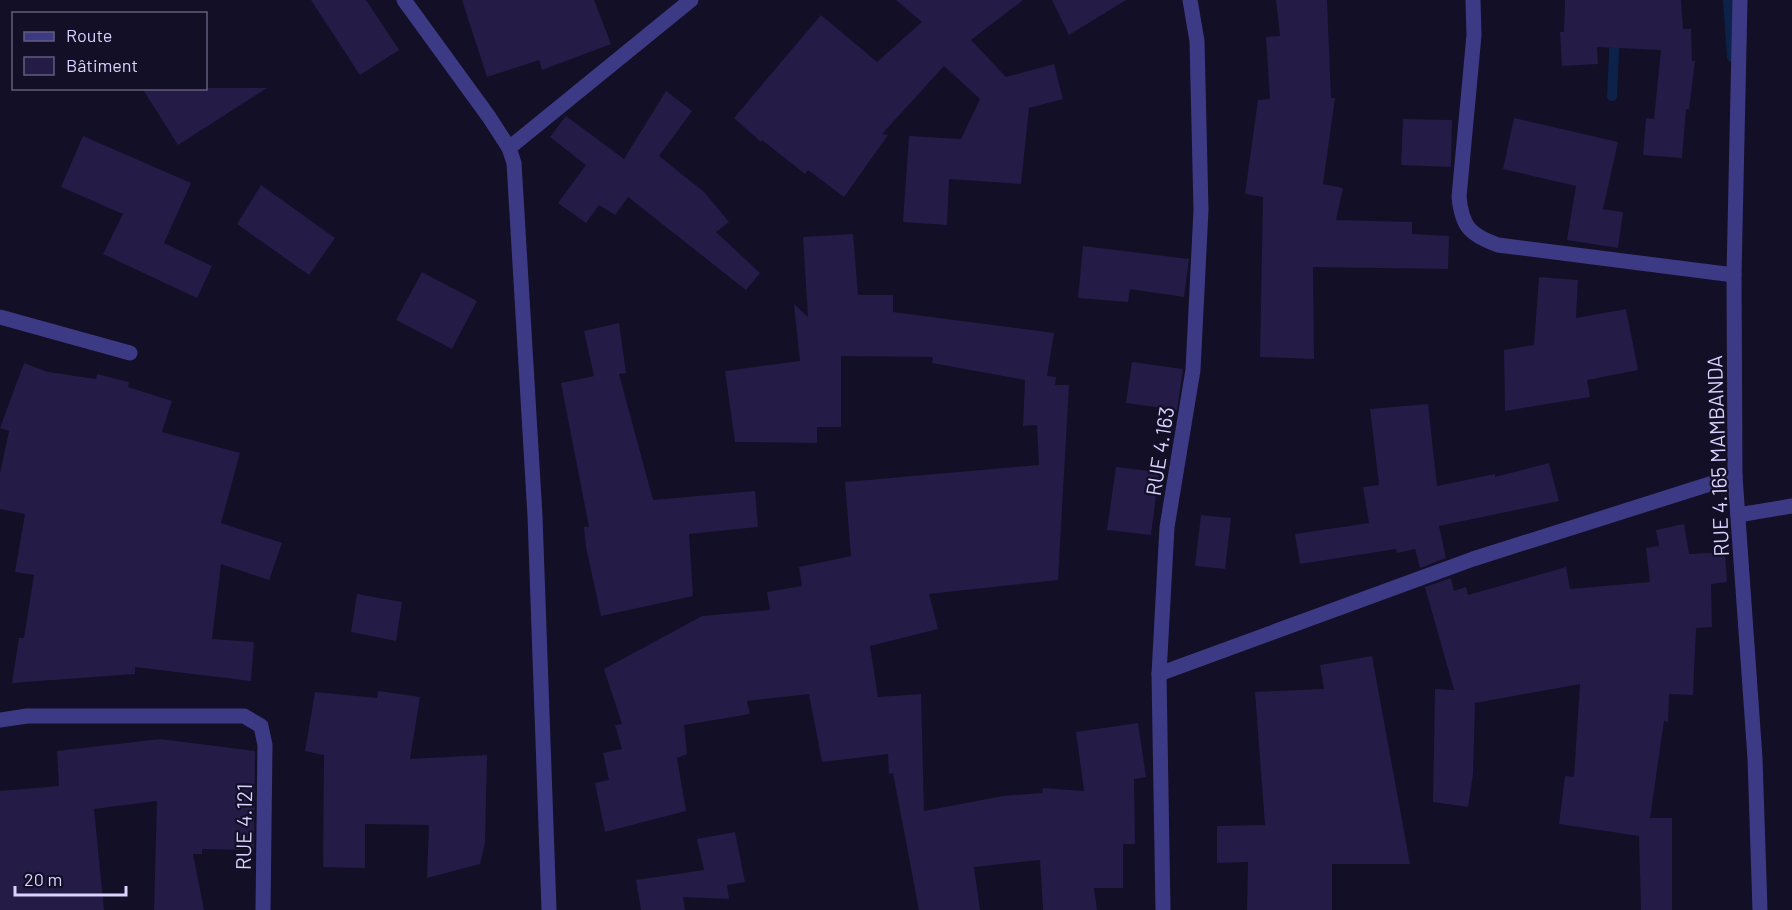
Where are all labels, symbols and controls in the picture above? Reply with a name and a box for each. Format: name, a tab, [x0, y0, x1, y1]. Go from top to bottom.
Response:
legend	[12, 12, 207, 90]
text: Route	[66, 24, 112, 46]
text: Bâtiment	[66, 54, 138, 76]
street label: RUE 4.165 MAMBANDA	[1701, 355, 1733, 557]
street label: RUE 4.163	[1140, 405, 1178, 497]
street label: RUE 4.121	[230, 784, 256, 870]
scale bar	[15, 859, 126, 897]
text: 20 m	[24, 868, 62, 890]

